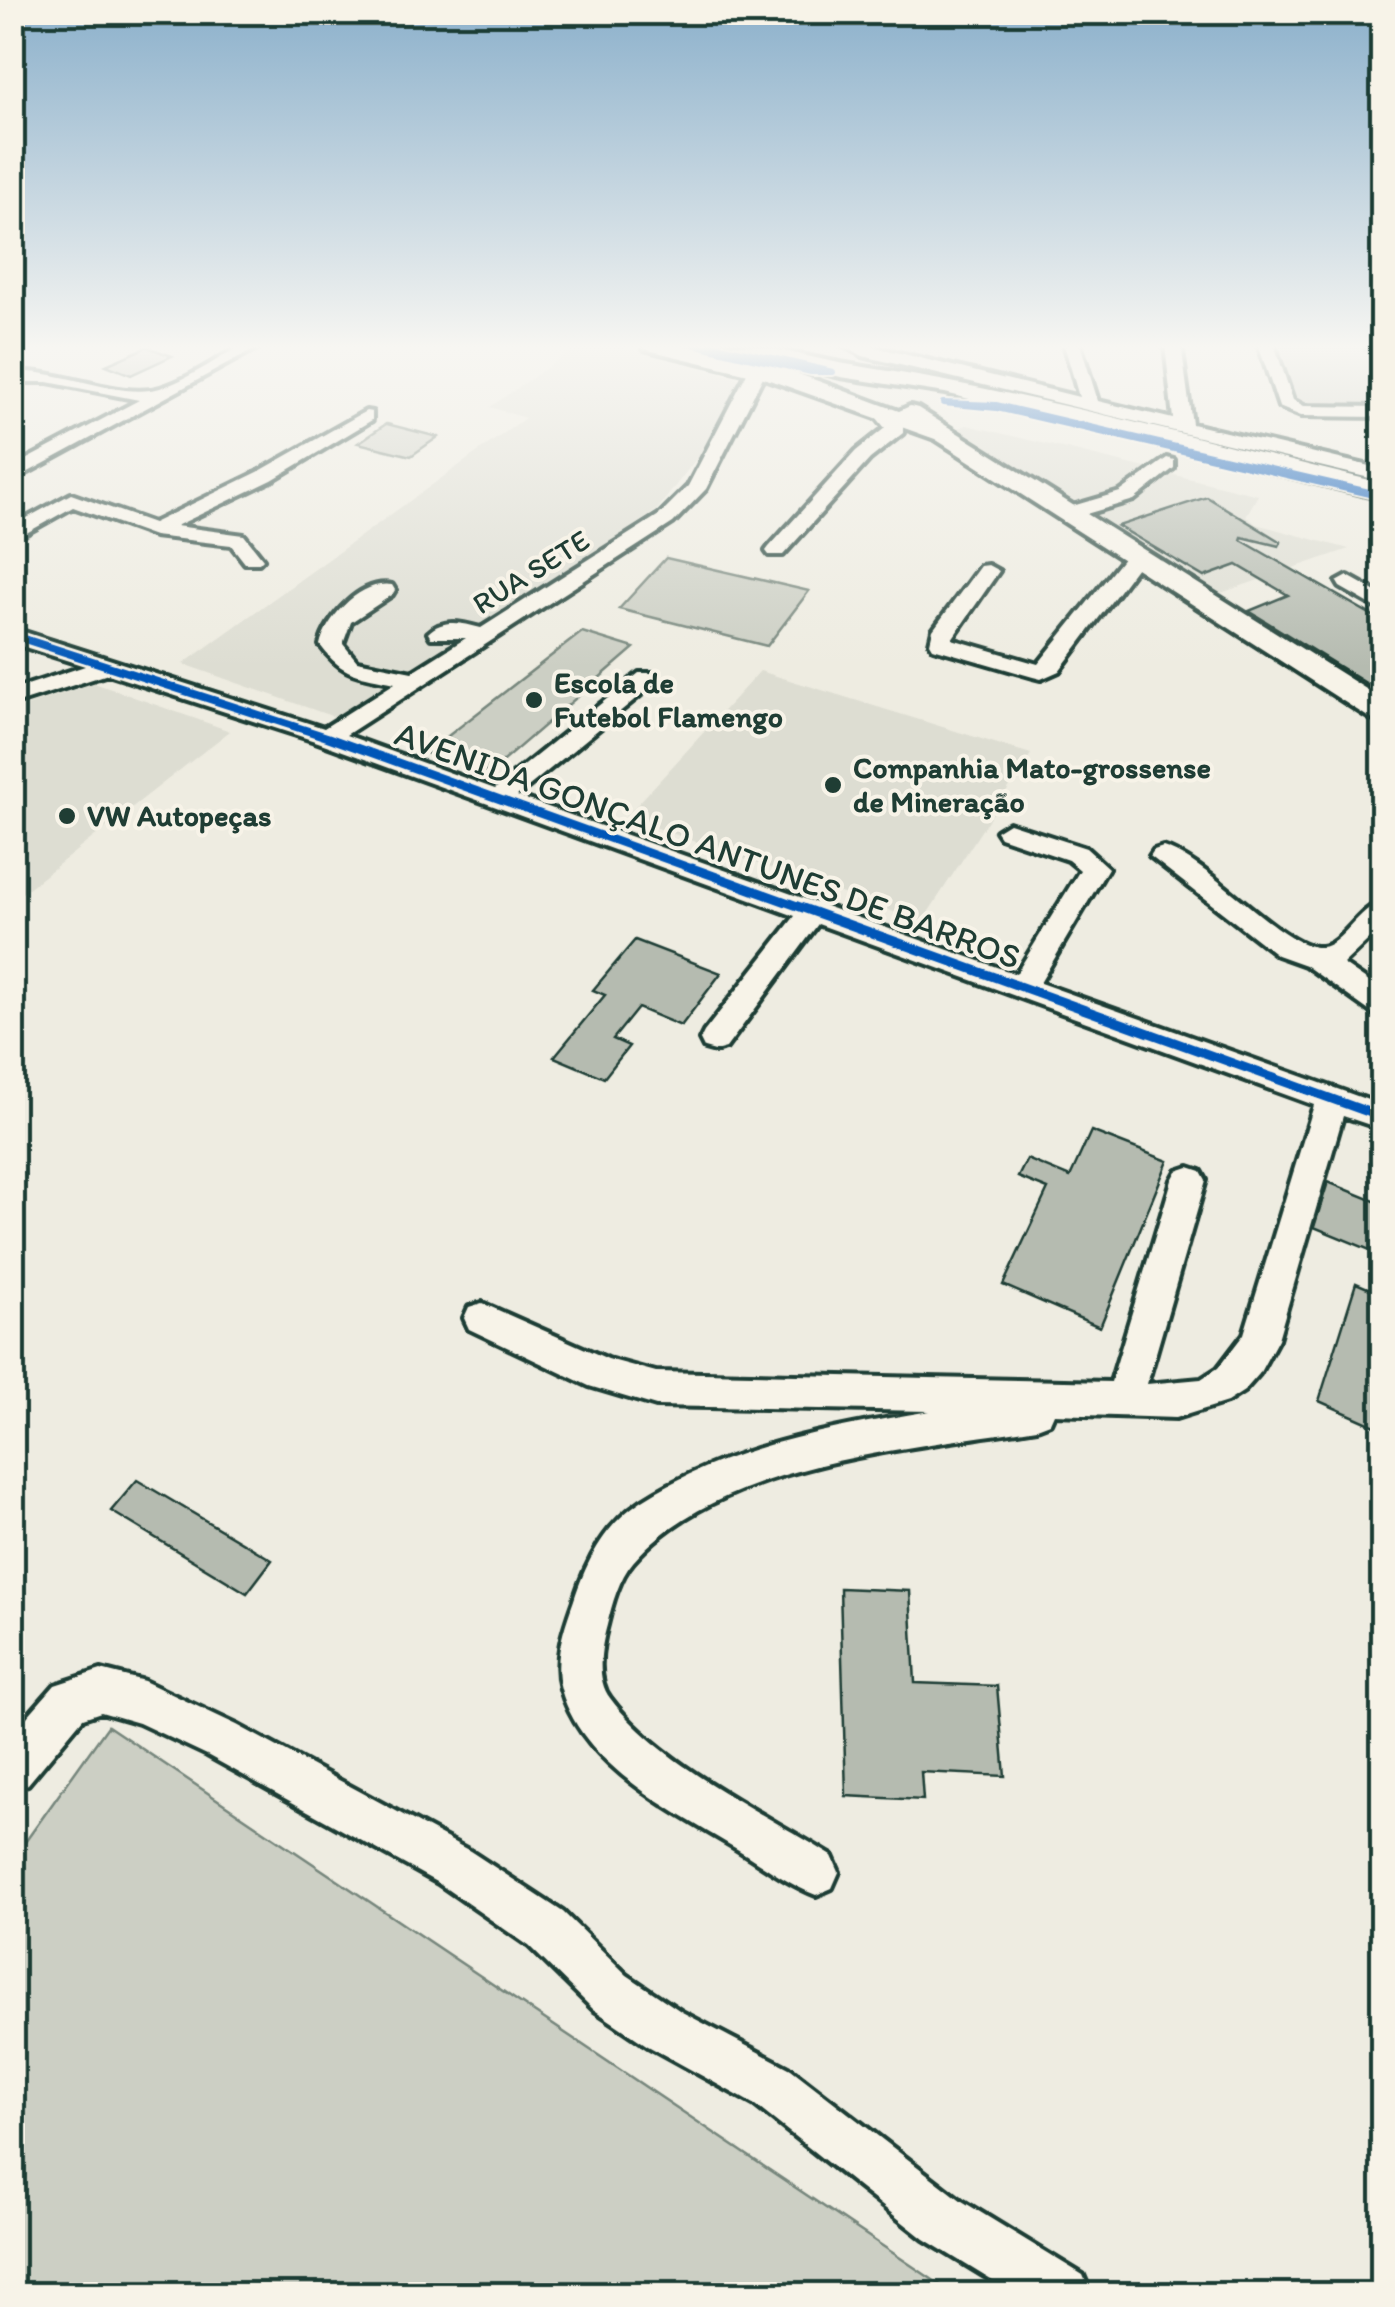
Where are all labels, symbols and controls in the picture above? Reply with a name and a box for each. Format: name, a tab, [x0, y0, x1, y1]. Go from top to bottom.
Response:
street label: RUA SETE	[465, 521, 596, 622]
place label: Escola de Futebol Flamengo	[554, 664, 783, 735]
marker: Escola de Futebol Flamengo	[523, 689, 545, 711]
street label: AVENIDA GONÇALO ANTUNES DE BARROS	[390, 712, 1026, 978]
place label: Companhia Mato-grossense de Mineração	[853, 749, 1211, 820]
marker: Companhia Mato-grossense de Mineração	[822, 774, 844, 796]
place label: VW Autopeças	[87, 797, 272, 834]
marker: VW Autopeças	[56, 805, 78, 827]

